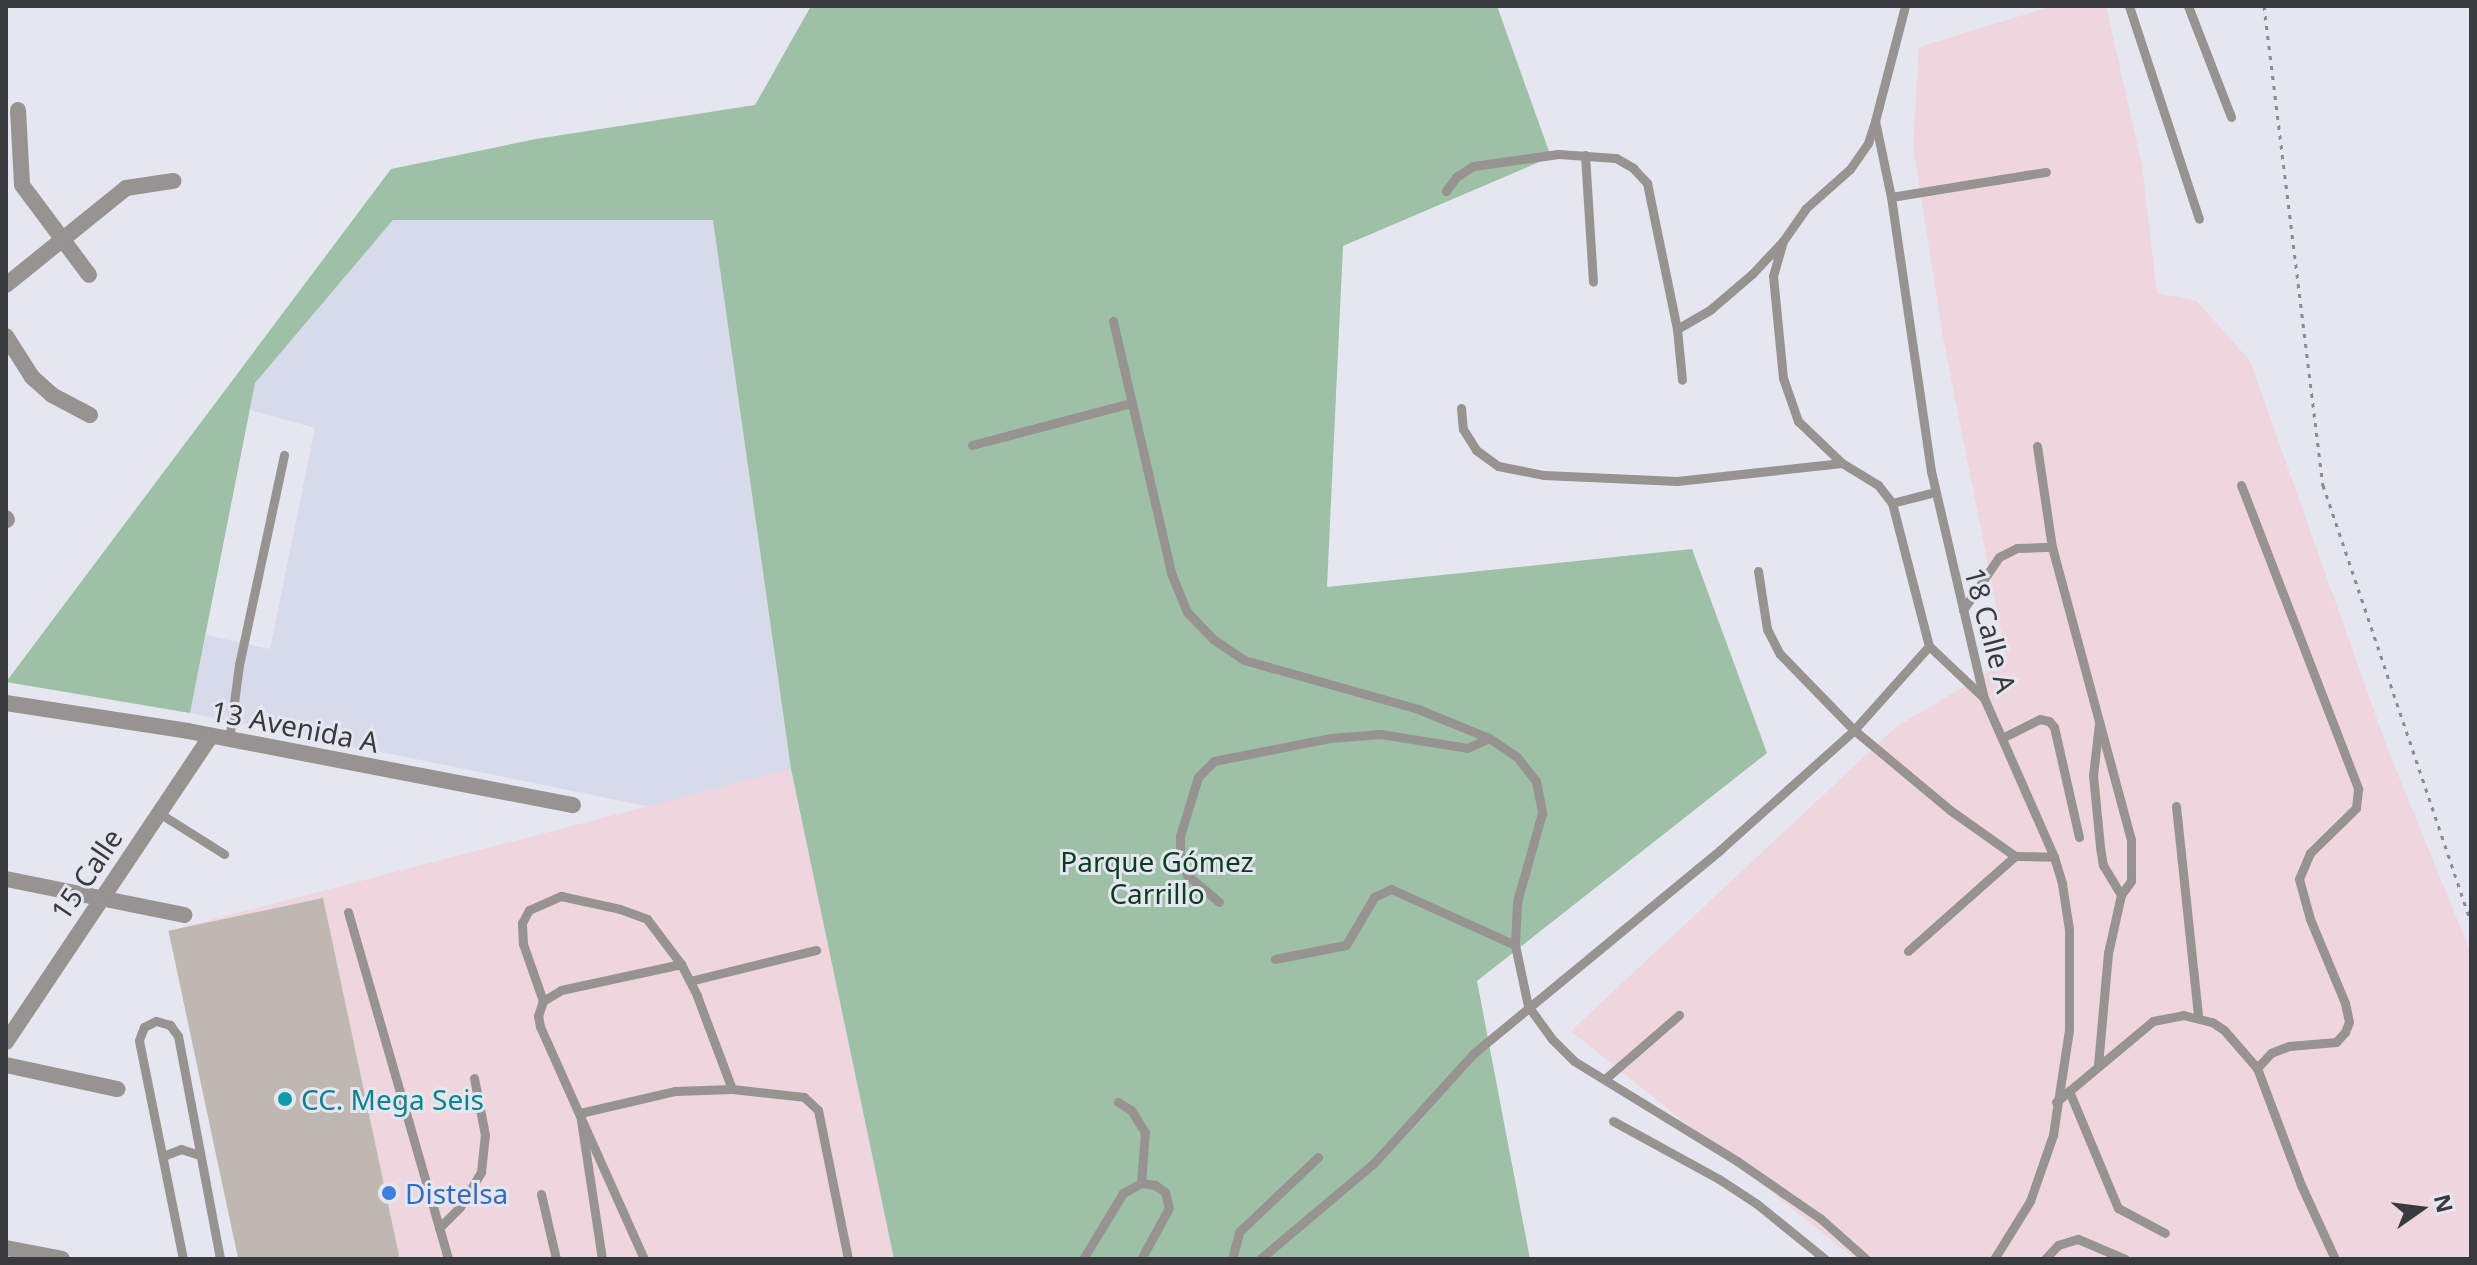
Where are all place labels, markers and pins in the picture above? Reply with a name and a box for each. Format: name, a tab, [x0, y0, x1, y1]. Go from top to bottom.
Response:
place label: CC. Mega Seis	[301, 1082, 484, 1116]
marker: CC. Mega Seis	[276, 1090, 294, 1108]
place label: Distelsa	[405, 1176, 508, 1210]
marker: Distelsa	[380, 1184, 398, 1202]

